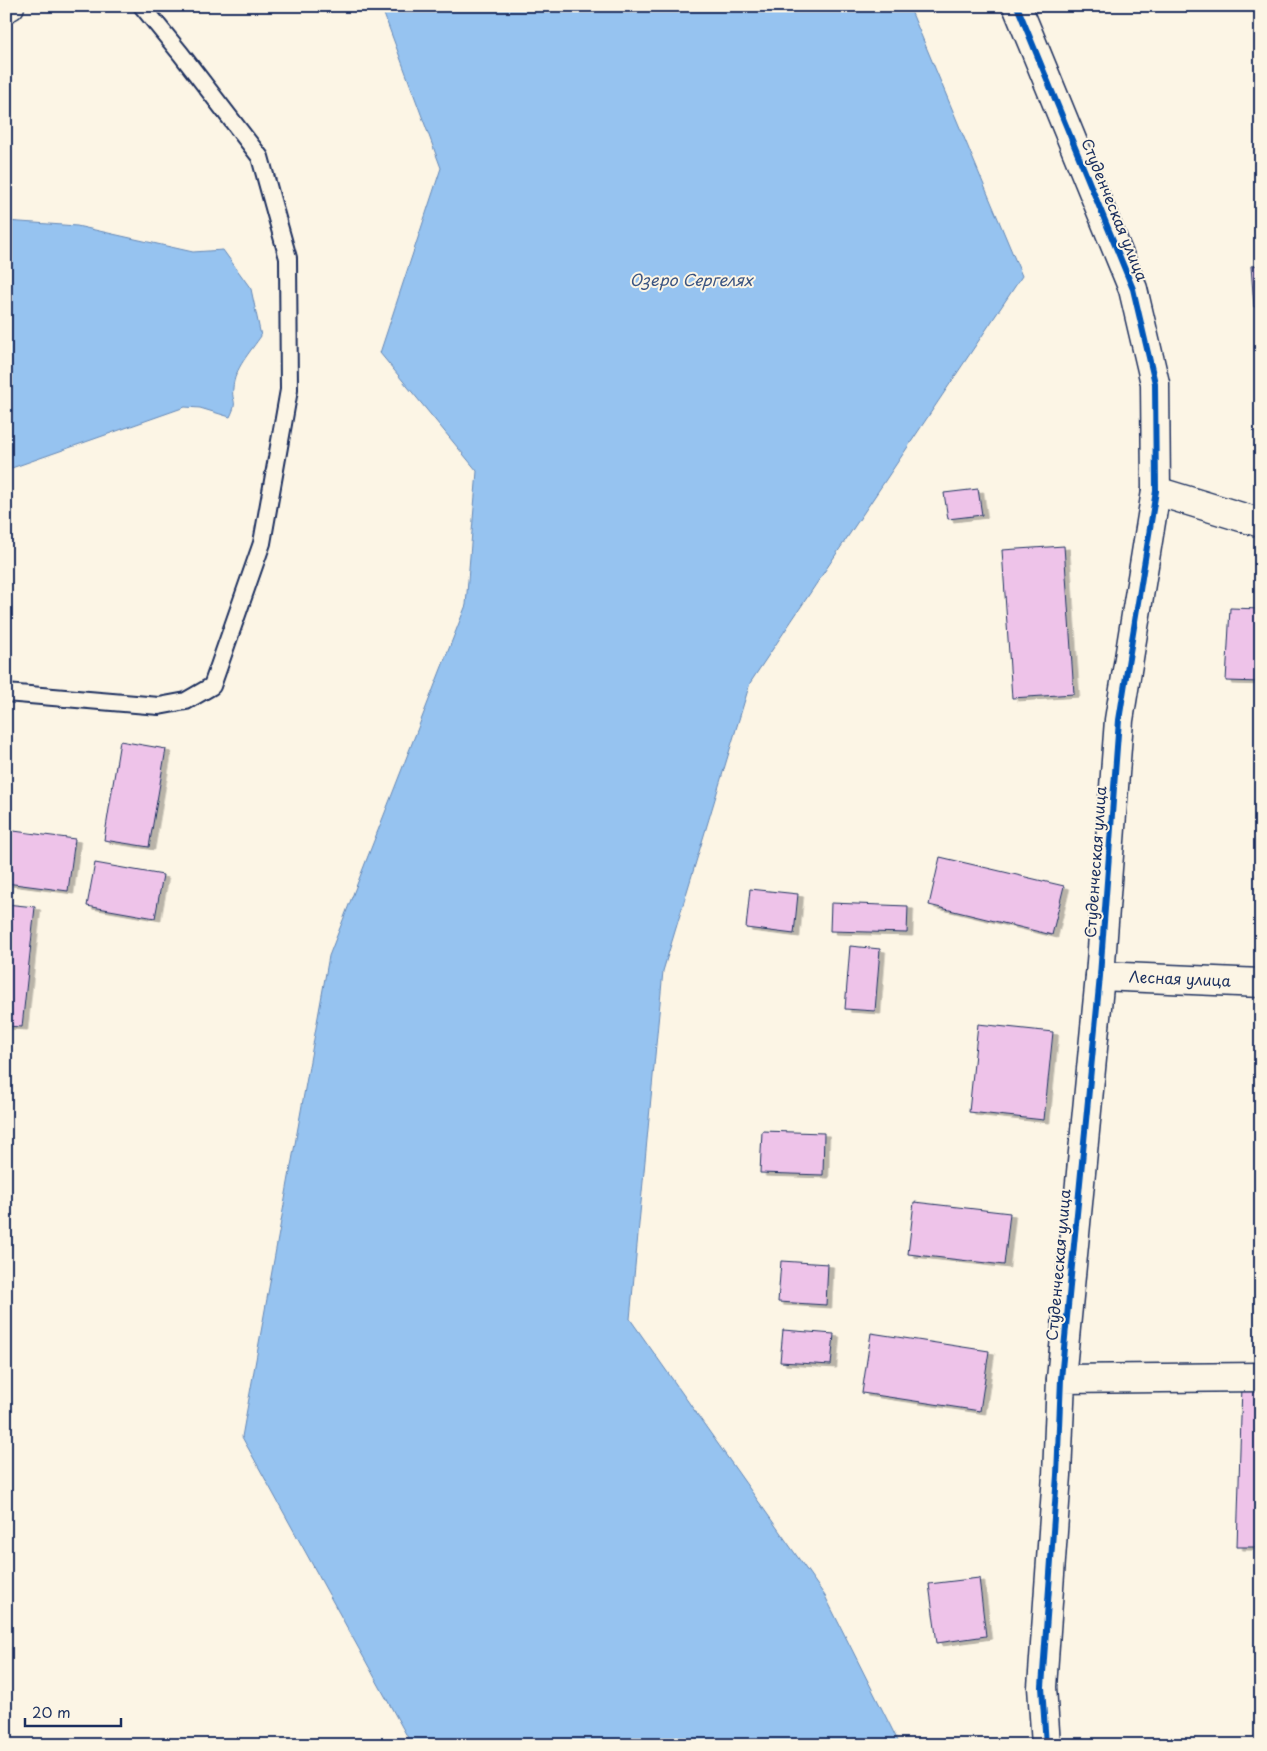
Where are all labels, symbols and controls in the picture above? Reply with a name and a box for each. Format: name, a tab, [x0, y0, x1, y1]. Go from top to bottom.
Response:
street label: Студенческая улица	[1076, 135, 1155, 285]
water label: Озеро Сергелях	[630, 267, 754, 291]
street label: Студенческая улица	[1078, 785, 1111, 939]
street label: Лесная улица	[1129, 964, 1232, 992]
street label: Студенческая улица	[1039, 1188, 1076, 1342]
scale bar	[25, 1696, 121, 1728]
text: 20 m	[32, 1700, 71, 1723]

